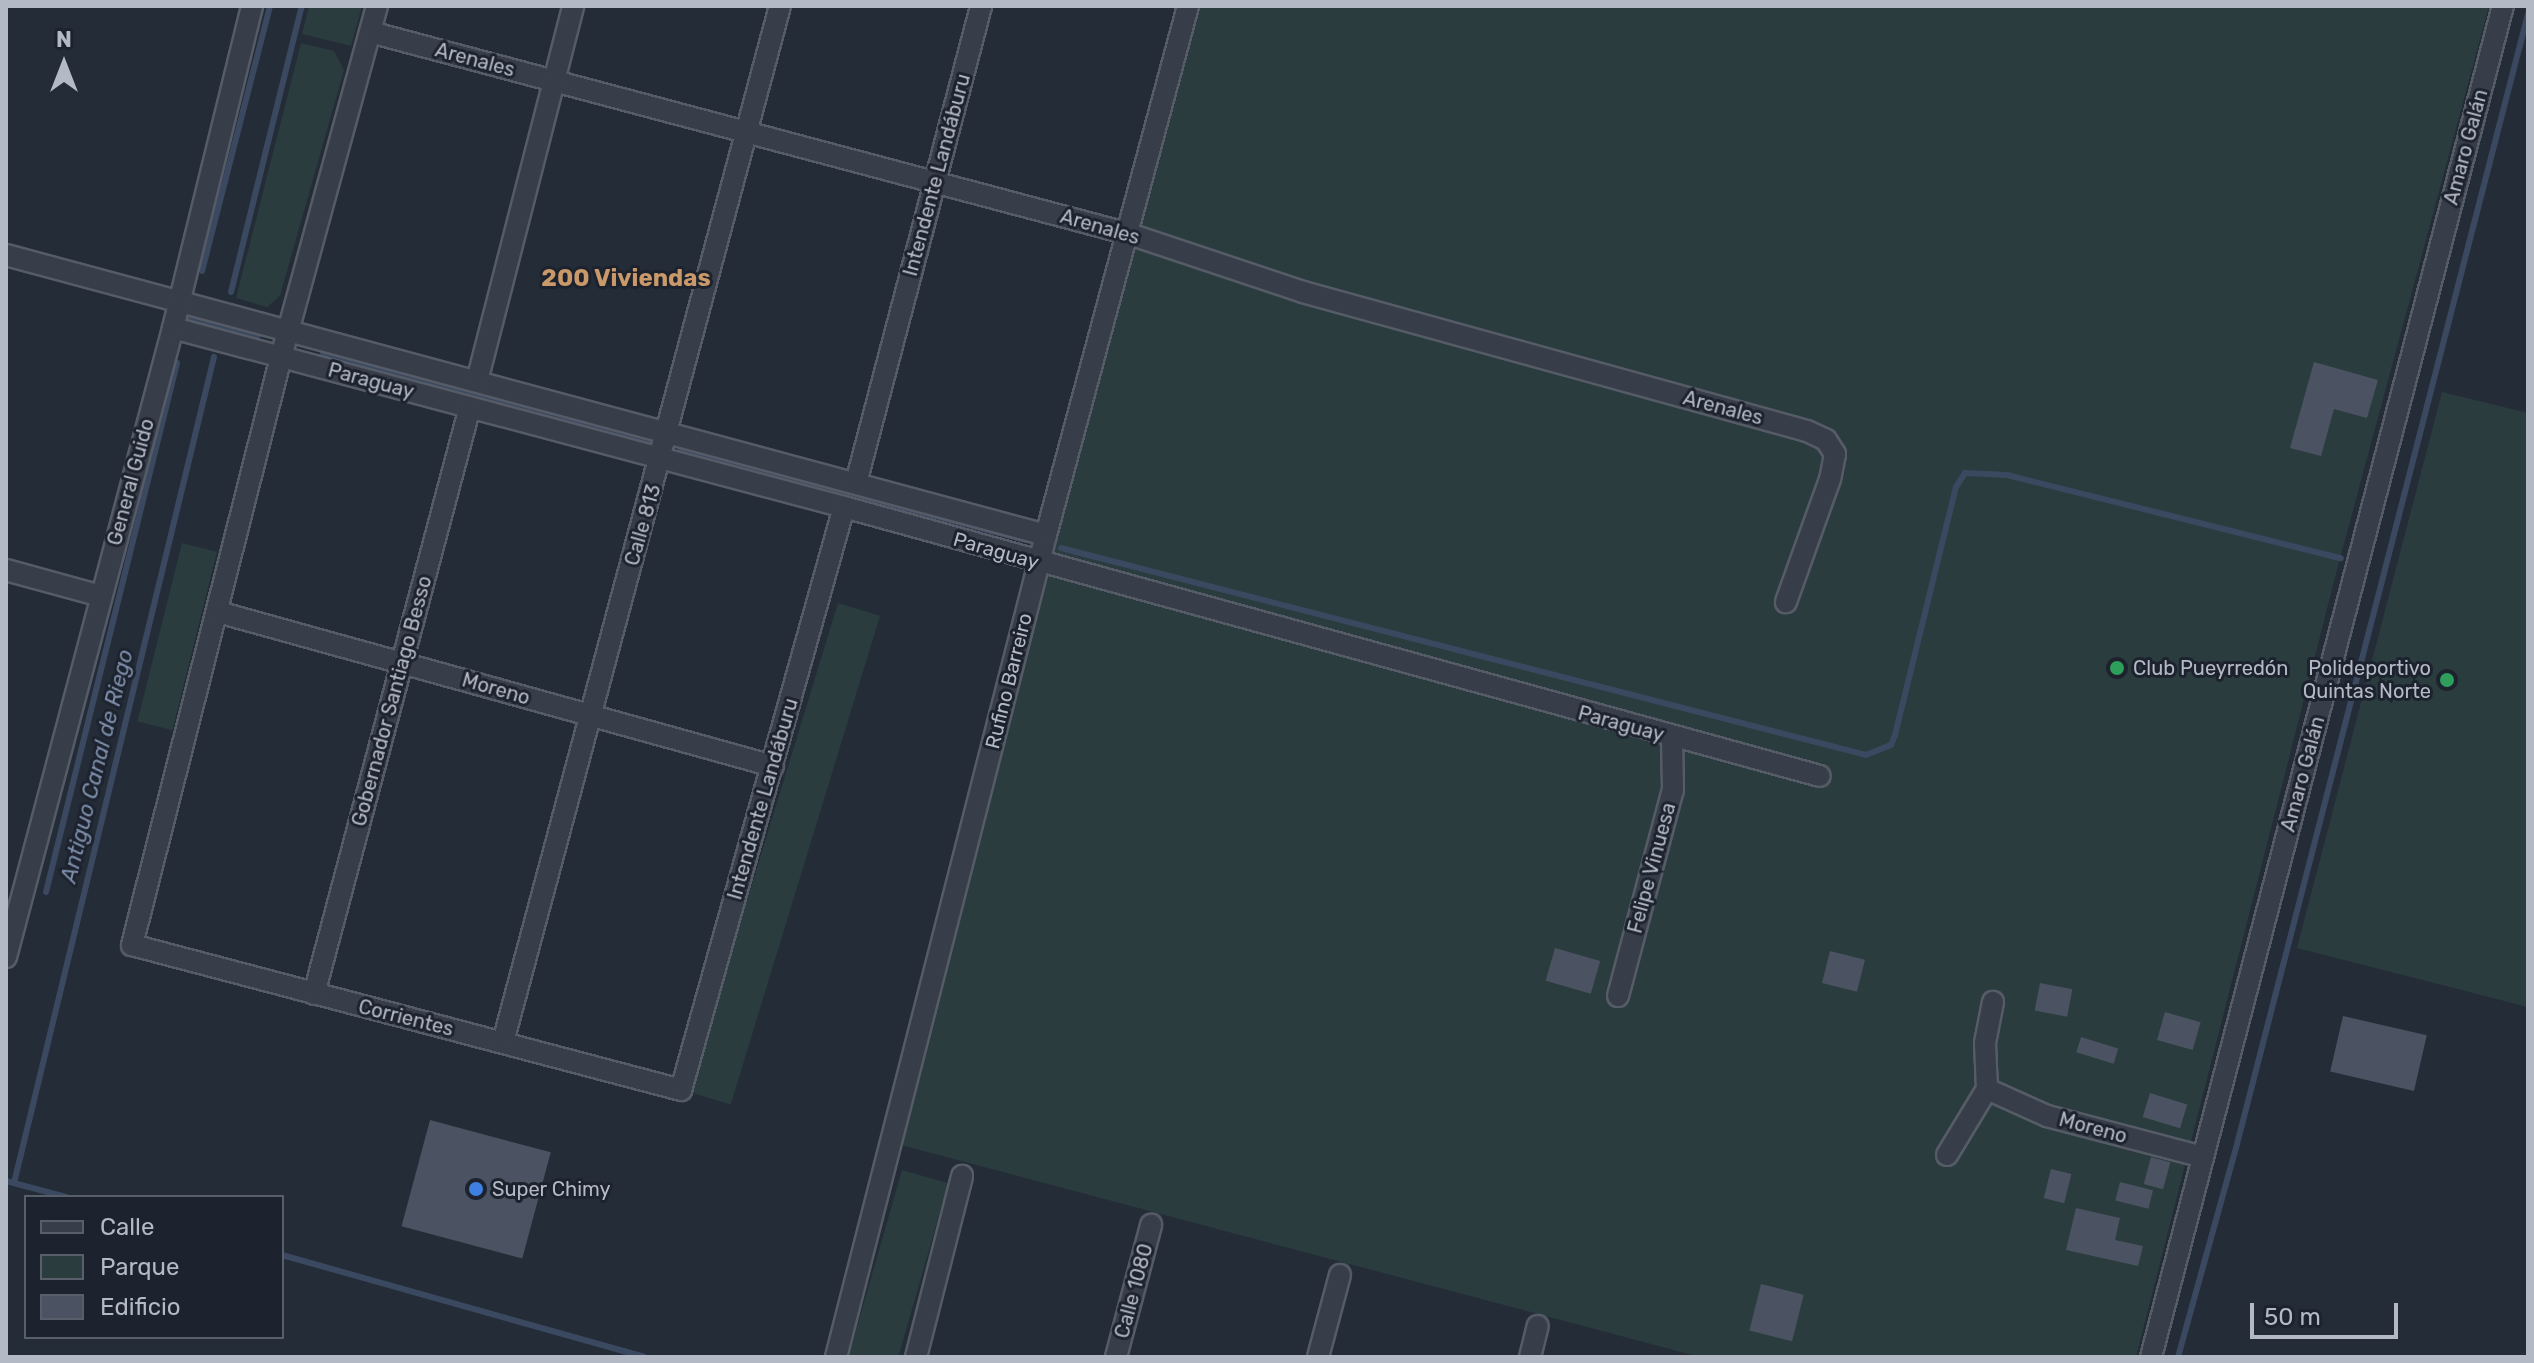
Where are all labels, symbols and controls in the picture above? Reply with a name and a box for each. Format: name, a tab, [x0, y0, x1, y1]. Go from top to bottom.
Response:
north arrow	[24, 24, 104, 104]
text: N	[56, 26, 72, 53]
street label: Arenales	[433, 38, 517, 82]
street label: Intendente Landáburu	[898, 71, 976, 279]
street label: Amaro Galán	[2439, 87, 2493, 207]
street label: Arenales	[1058, 204, 1142, 250]
district label: 200 Viviendas	[541, 265, 711, 293]
street label: Paraguay	[325, 358, 417, 404]
street label: Arenales	[1681, 386, 1765, 430]
street label: General Guido	[103, 416, 159, 548]
street label: Calle 813	[620, 482, 666, 568]
street label: Paraguay	[950, 527, 1042, 575]
street label: Gobernador Santiago Besso	[347, 573, 437, 829]
street label: Rufino Barreiro	[981, 611, 1037, 751]
water label: Antiguo Canal de Riego	[55, 647, 139, 885]
place label: Club Pueyrredón	[2133, 656, 2288, 680]
place label: Polideportivo Quintas Norte	[2303, 656, 2431, 703]
marker: Club Pueyrredón	[2108, 659, 2126, 677]
street label: Moreno	[459, 668, 533, 710]
marker: Polideportivo Quintas Norte	[2438, 671, 2456, 689]
street label: Intendente Landáburu	[723, 695, 803, 903]
street label: Paraguay	[1575, 701, 1667, 747]
street label: Amaro Galán	[2276, 714, 2330, 834]
street label: Felipe Vinuesa	[1623, 800, 1681, 936]
street label: Corrientes	[356, 995, 456, 1041]
street label: Moreno	[2056, 1107, 2130, 1149]
place label: Super Chimy	[492, 1177, 611, 1201]
marker: Super Chimy	[467, 1180, 485, 1198]
legend	[24, 1195, 284, 1339]
text: Calle	[100, 1213, 154, 1241]
street label: Calle 1080	[1110, 1241, 1158, 1341]
text: Parque	[100, 1253, 179, 1281]
scale bar	[2254, 1287, 2402, 1337]
text: Edificio	[100, 1293, 181, 1321]
text: 50 m	[2264, 1303, 2321, 1331]

